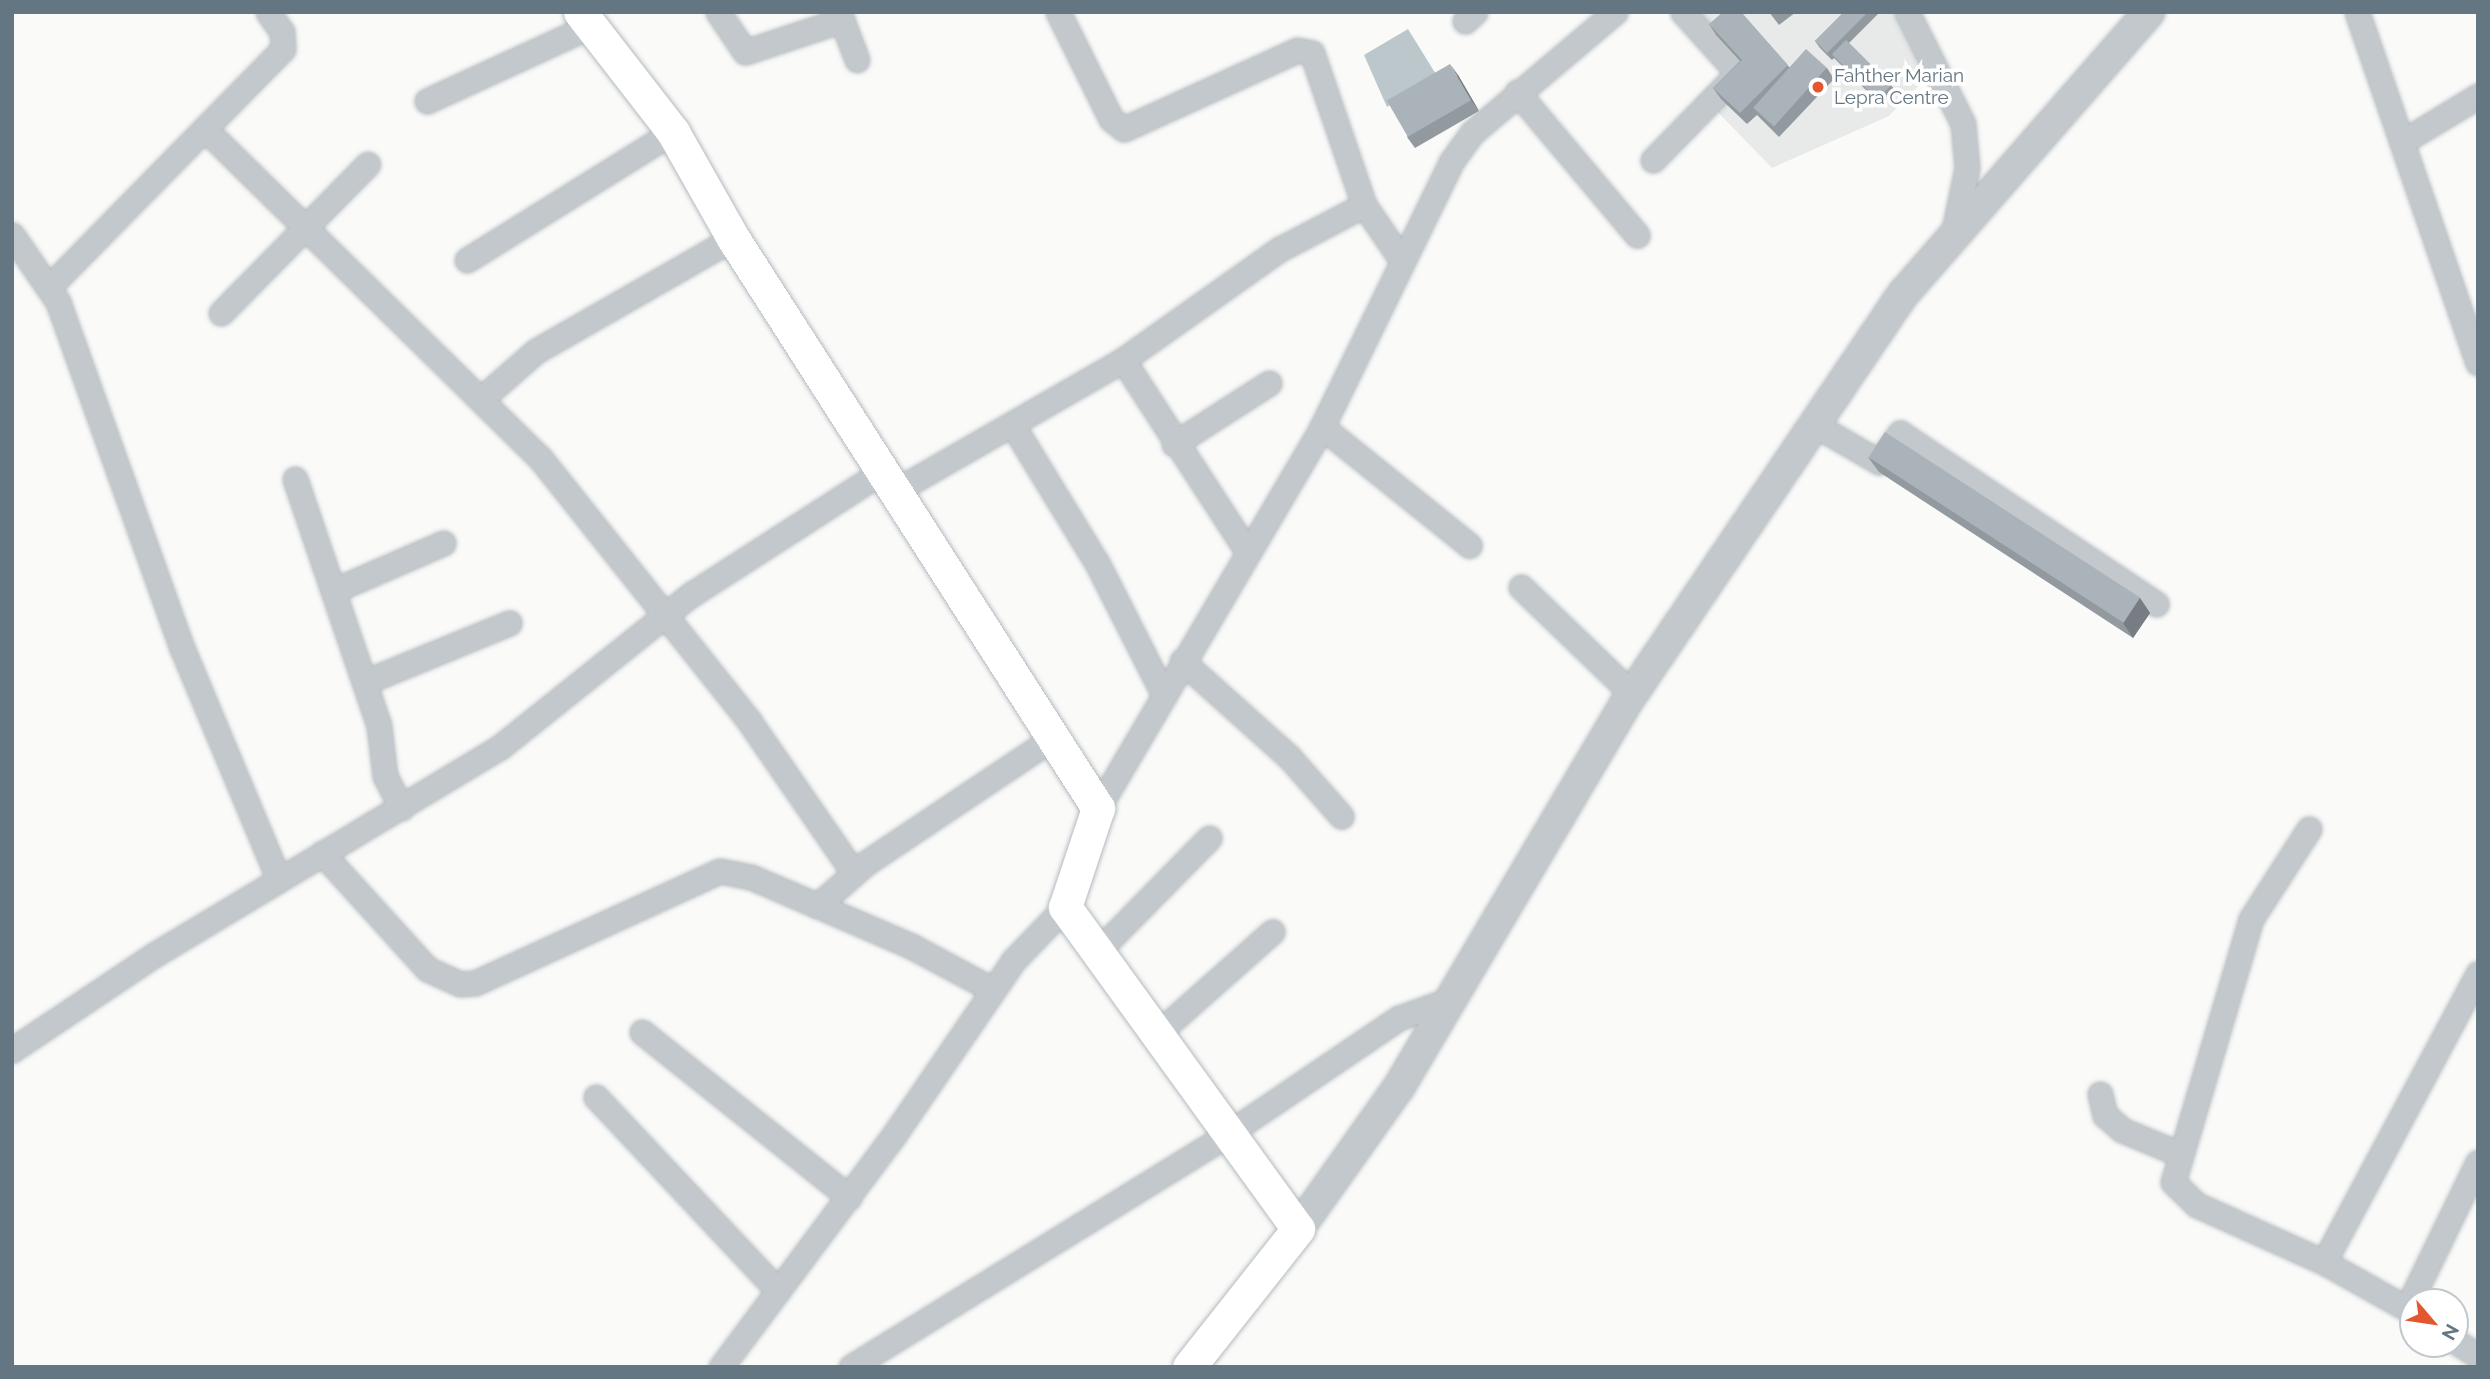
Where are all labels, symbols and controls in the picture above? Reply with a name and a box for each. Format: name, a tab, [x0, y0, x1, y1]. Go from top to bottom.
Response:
place label: Fahther Marian Lepra Centre	[1834, 65, 1965, 109]
marker: Fahther Marian Lepra Centre	[1808, 77, 1828, 97]
north arrow	[2399, 1288, 2469, 1358]
text: N	[2437, 1321, 2464, 1344]

